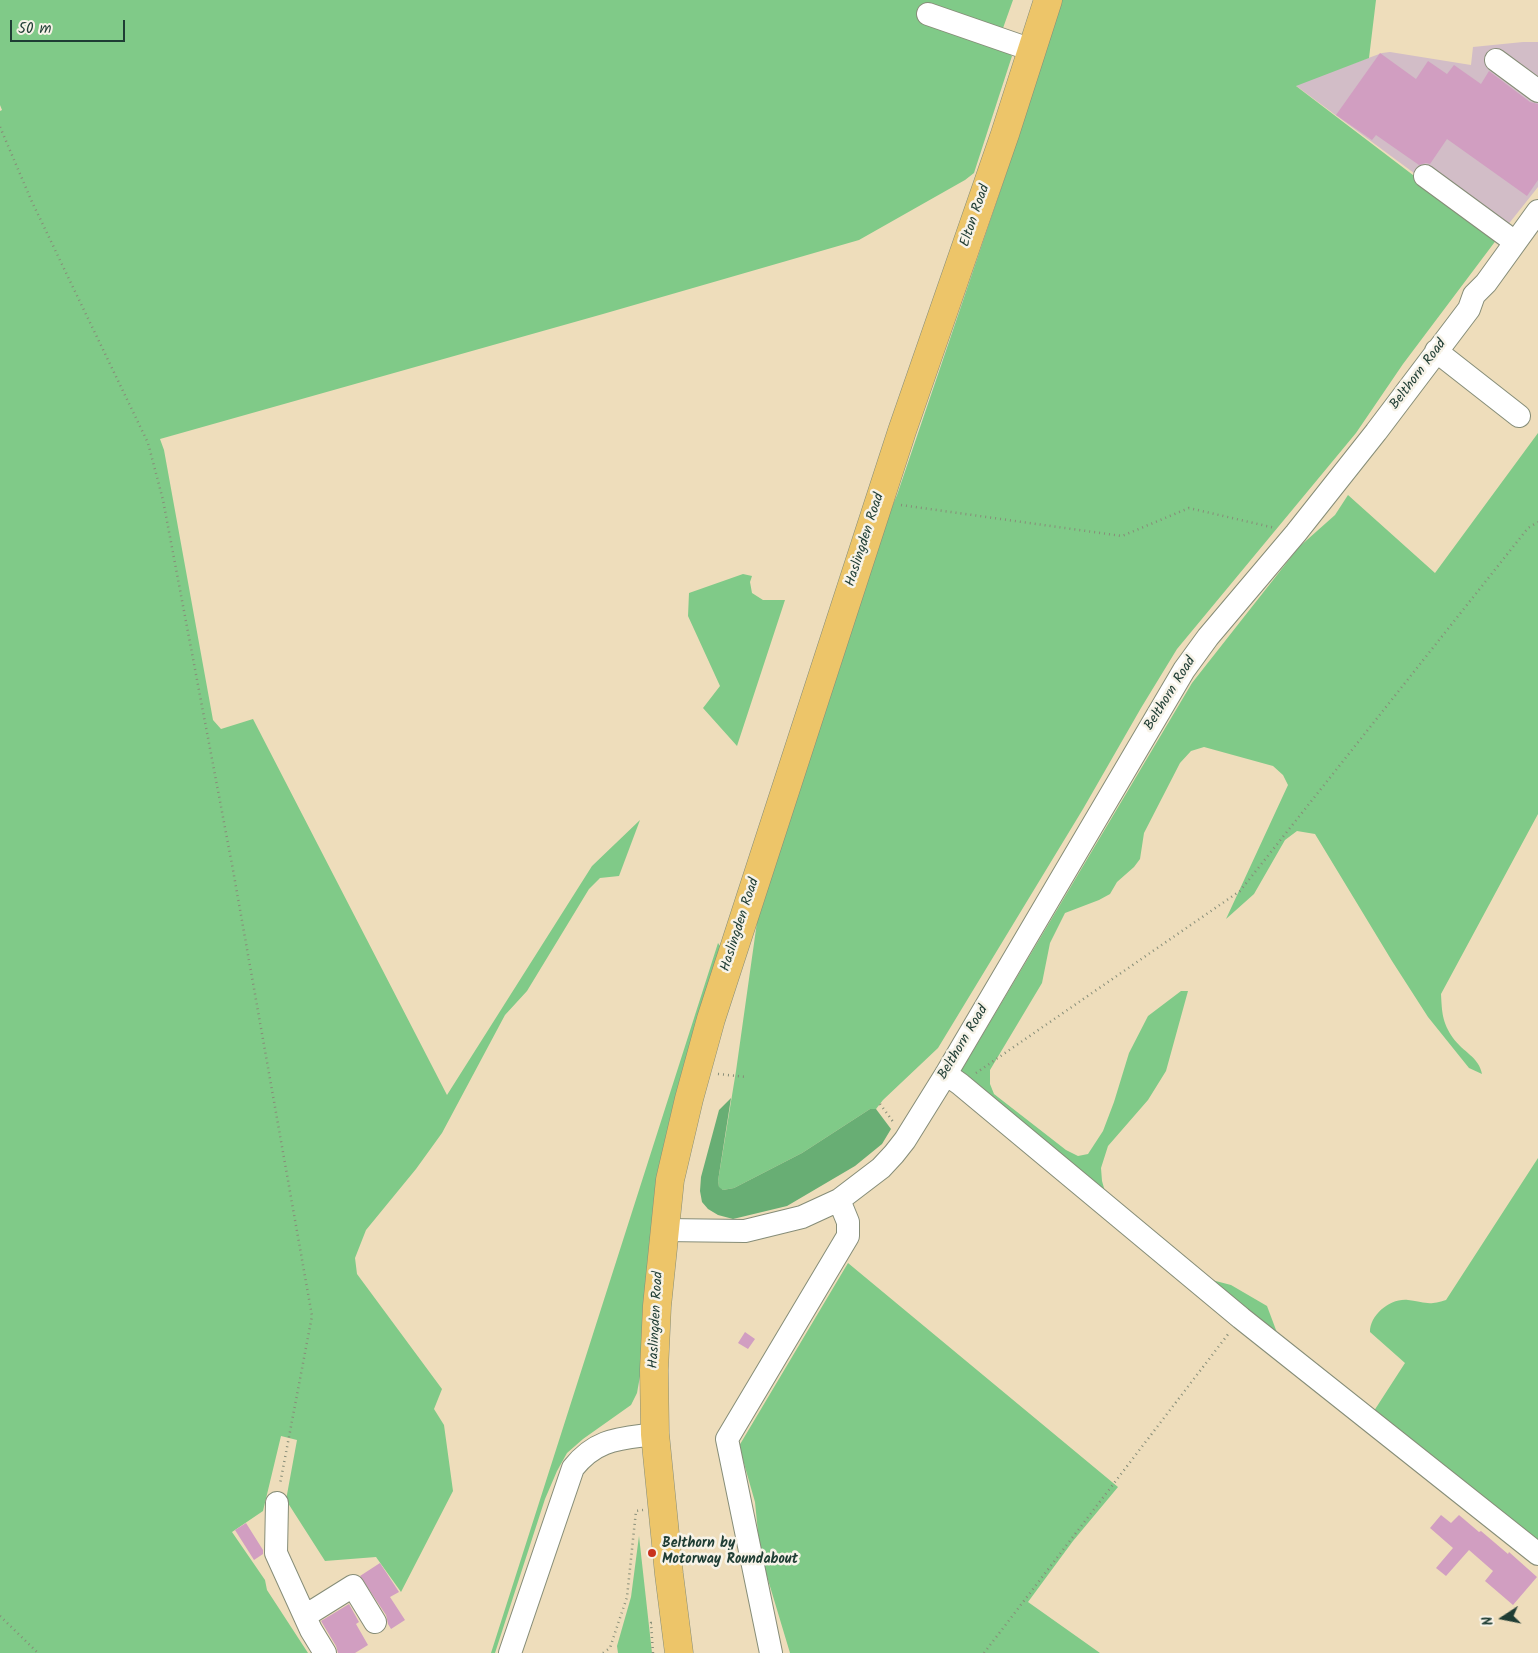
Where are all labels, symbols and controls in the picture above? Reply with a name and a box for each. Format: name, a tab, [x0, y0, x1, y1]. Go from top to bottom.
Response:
scale bar	[12, 10, 128, 42]
text: 50 m	[18, 17, 52, 41]
street label: Elton Road	[958, 183, 994, 249]
street label: Belthorn Road	[1387, 337, 1451, 413]
street label: Haslingden Road	[843, 491, 889, 589]
street label: Belthorn Road	[1142, 654, 1200, 734]
street label: Haslingden Road	[718, 876, 764, 974]
street label: Belthorn Road	[935, 1003, 993, 1083]
street label: Haslingden Road	[646, 1271, 668, 1369]
place label: Belthorn by Motorway Roundabout	[662, 1537, 798, 1570]
marker: Belthorn by Motorway Roundabout	[646, 1547, 658, 1559]
north arrow	[1478, 1593, 1528, 1643]
text: N	[1477, 1614, 1500, 1627]

